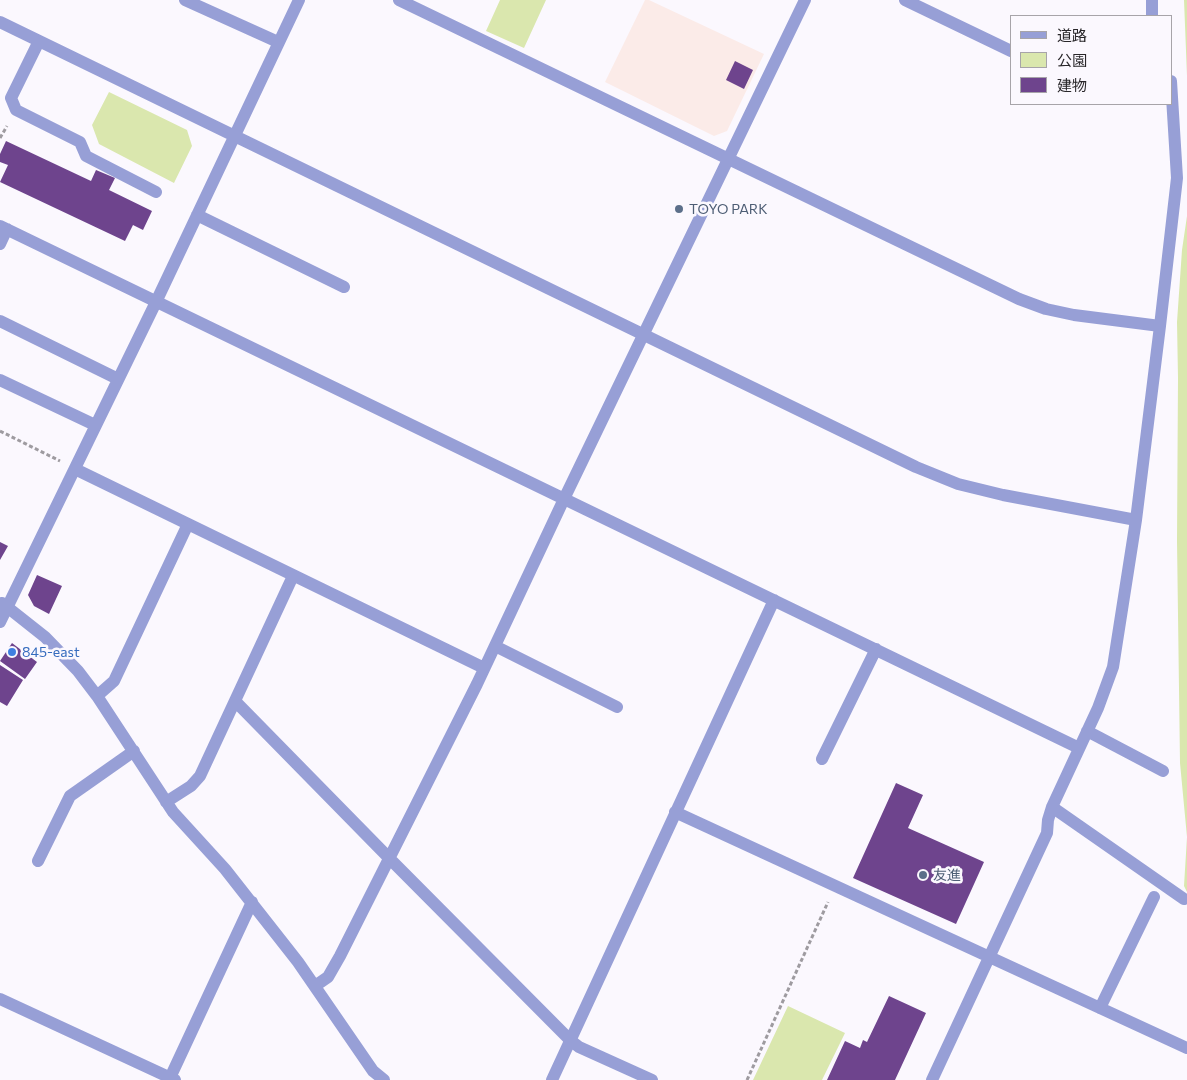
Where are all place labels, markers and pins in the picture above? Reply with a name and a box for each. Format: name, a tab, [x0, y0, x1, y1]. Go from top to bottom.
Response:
place label: TOYO PARK	[689, 201, 768, 217]
marker: TOYO PARK	[673, 203, 685, 215]
place label: 845-east	[22, 644, 80, 660]
marker: 845-east	[6, 646, 18, 658]
place label: 友進	[933, 867, 961, 883]
marker: 友進	[917, 869, 929, 881]

